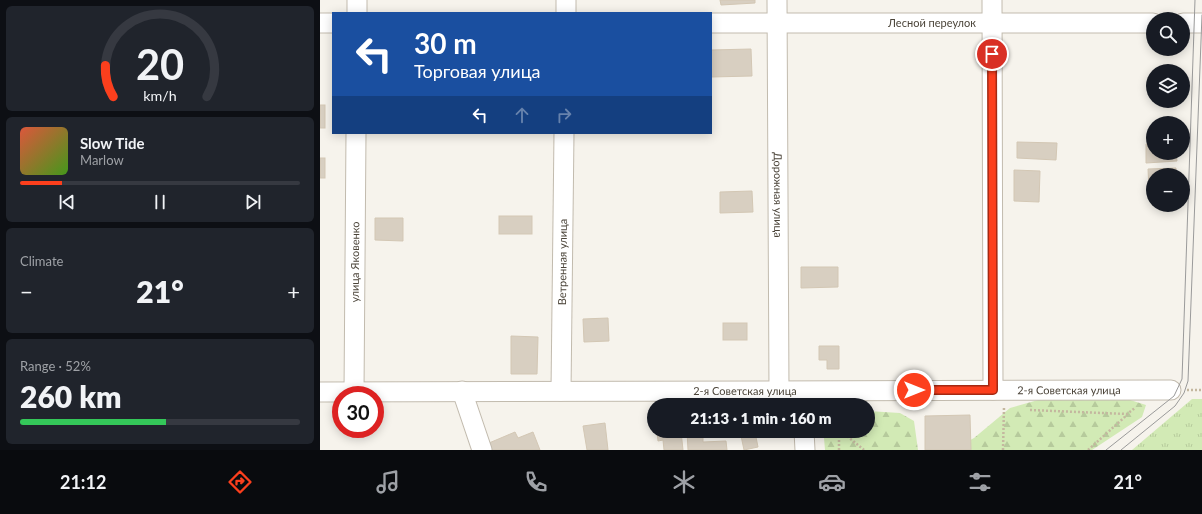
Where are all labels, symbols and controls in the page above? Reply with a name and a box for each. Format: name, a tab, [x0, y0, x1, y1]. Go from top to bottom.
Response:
map controls	[1146, 12, 1190, 212]
button: search	[1146, 12, 1190, 56]
street label: Лесной переулок	[887, 16, 976, 29]
text: 30 m	[414, 26, 477, 60]
icon: left	[348, 28, 400, 80]
pin	[975, 37, 1009, 71]
text: 20	[136, 38, 184, 88]
icon: arrive	[981, 43, 1003, 65]
text: Торговая улица	[414, 60, 540, 82]
button: layers	[1146, 64, 1190, 108]
text: km/h	[143, 86, 177, 103]
icon: left	[469, 104, 491, 126]
icon: ahead	[511, 104, 533, 126]
icon: right	[553, 104, 575, 126]
button: +	[1146, 116, 1190, 160]
text: Slow Tide	[80, 134, 145, 152]
text: Marlow	[80, 152, 124, 168]
street label: Дорожная улица	[772, 152, 785, 238]
button: −	[1146, 168, 1190, 212]
icon: previous	[56, 191, 78, 213]
icon: pause	[149, 191, 171, 213]
icon: next	[242, 191, 264, 213]
street label: Ветренная улица	[555, 219, 569, 305]
street label: улица Яковенко	[348, 221, 361, 303]
text: Climate	[20, 253, 63, 269]
text: 21°	[136, 273, 184, 309]
text: −	[20, 278, 33, 305]
text: +	[287, 278, 300, 305]
text: Range · 52%	[20, 358, 91, 374]
position arrow	[893, 369, 935, 411]
text: 260 km	[20, 378, 121, 414]
street label: 2-я Советская улица	[1017, 383, 1121, 396]
street label: 2-я Советская улица	[693, 384, 797, 397]
speed limit sign: 30	[332, 386, 384, 438]
text: 21:13 · 1 min · 160 m	[690, 409, 832, 427]
icon: directions	[226, 468, 254, 496]
icon: music	[374, 468, 402, 496]
icon: phone	[522, 468, 550, 496]
icon: climate	[670, 468, 698, 496]
icon: car	[818, 468, 846, 496]
icon: filters	[966, 468, 994, 496]
text: 21:12	[60, 471, 106, 493]
text: 21°	[1114, 471, 1142, 493]

